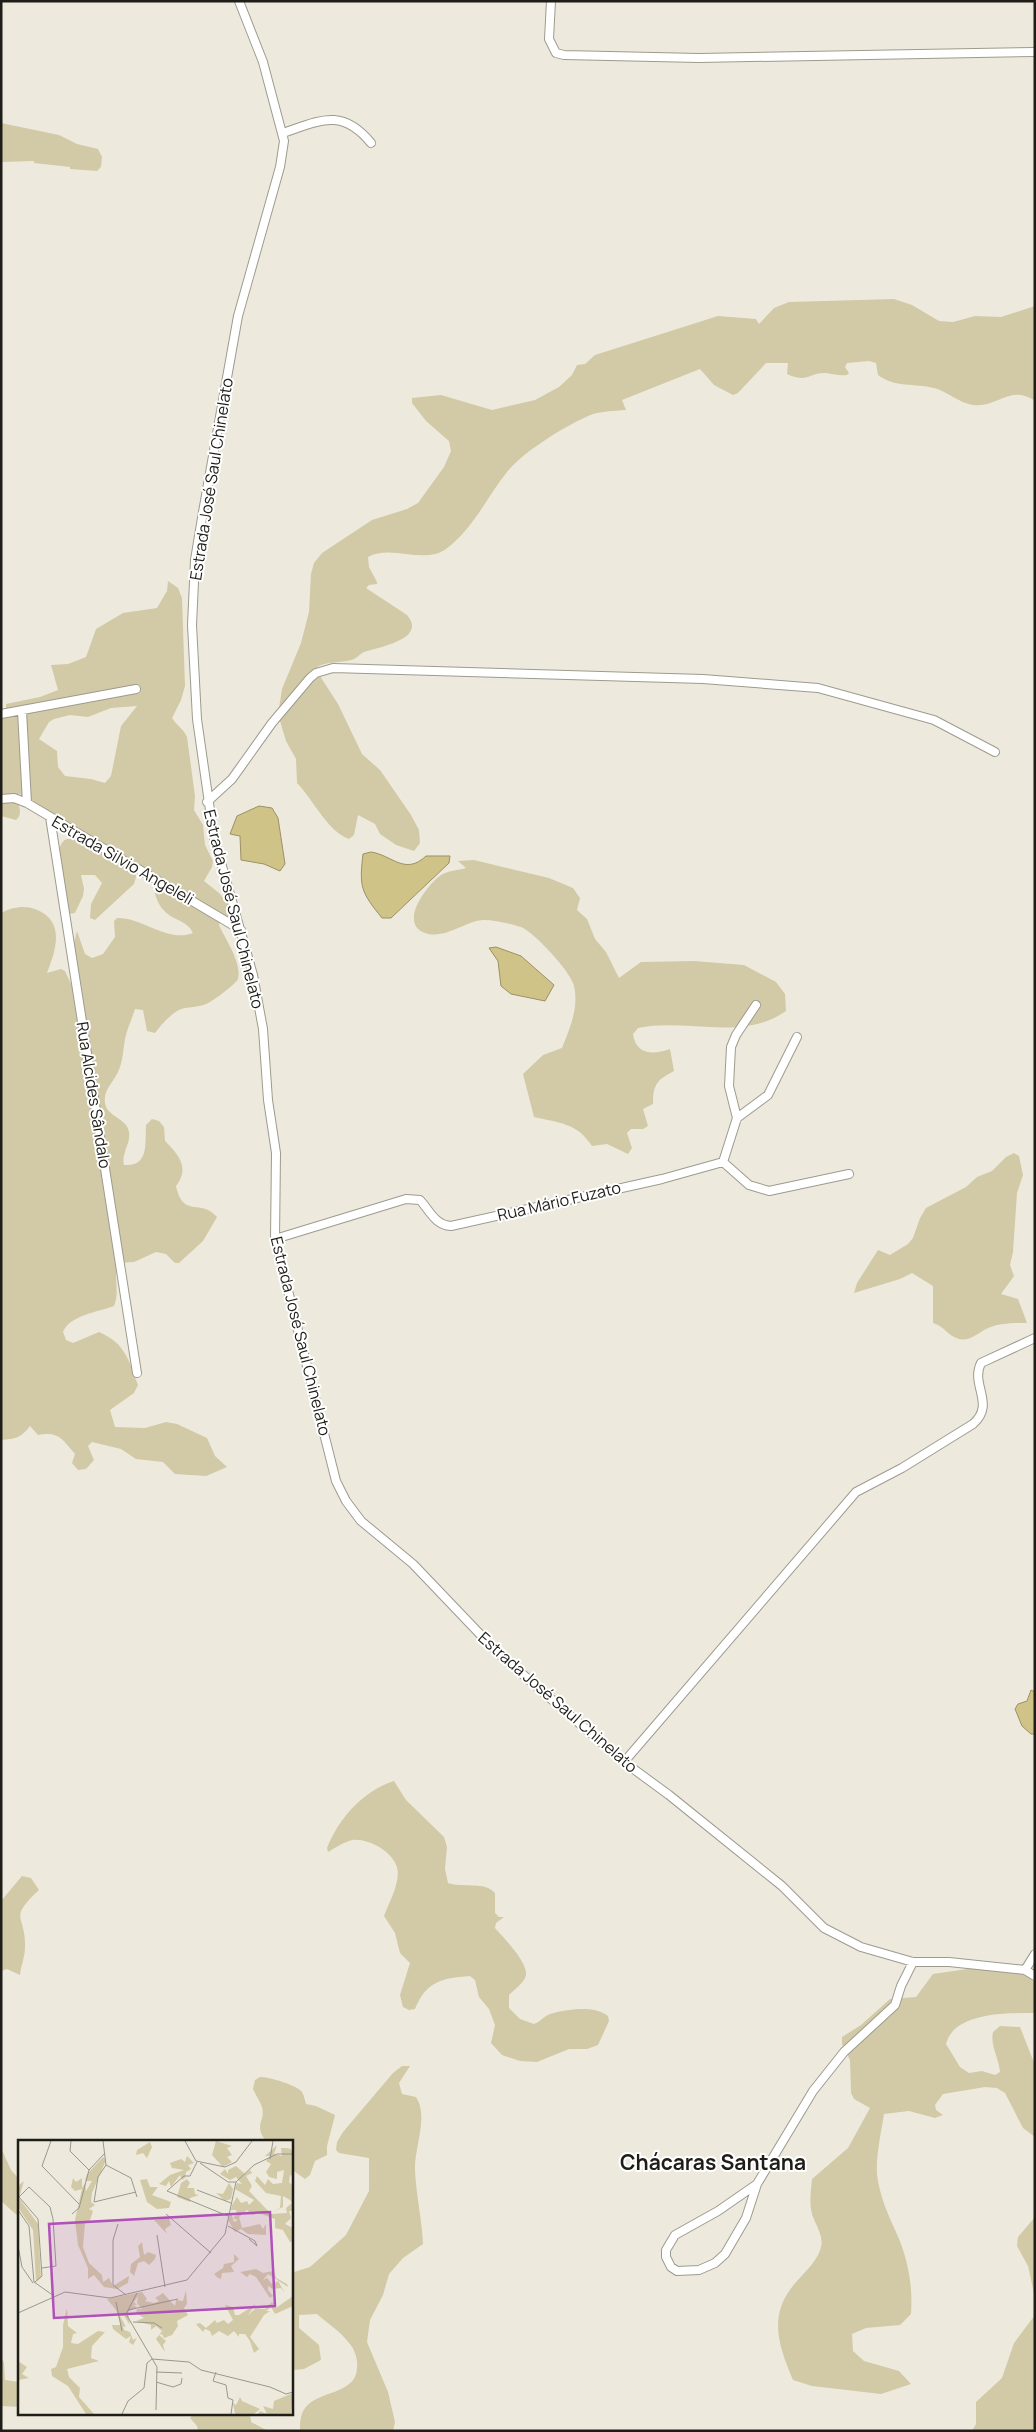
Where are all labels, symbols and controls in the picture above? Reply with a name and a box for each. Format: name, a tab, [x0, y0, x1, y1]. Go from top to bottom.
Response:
street label: Estrada José Saul Chinelato	[184, 376, 238, 582]
street label: Estrada José Saul Chinelato	[199, 807, 269, 1011]
street label: Estrada Silvio Angeleli	[48, 810, 198, 910]
street label: Rua Alcides Sândalo	[72, 1020, 116, 1170]
street label: Rua Mário Fuzato	[495, 1176, 623, 1226]
street label: Estrada José Saul Chinelato	[266, 1234, 336, 1438]
street label: Estrada José Saul Chinelato	[474, 1627, 642, 1777]
inset map	[18, 2140, 292, 2414]
district label: Chácaras Santana	[620, 2148, 806, 2176]

